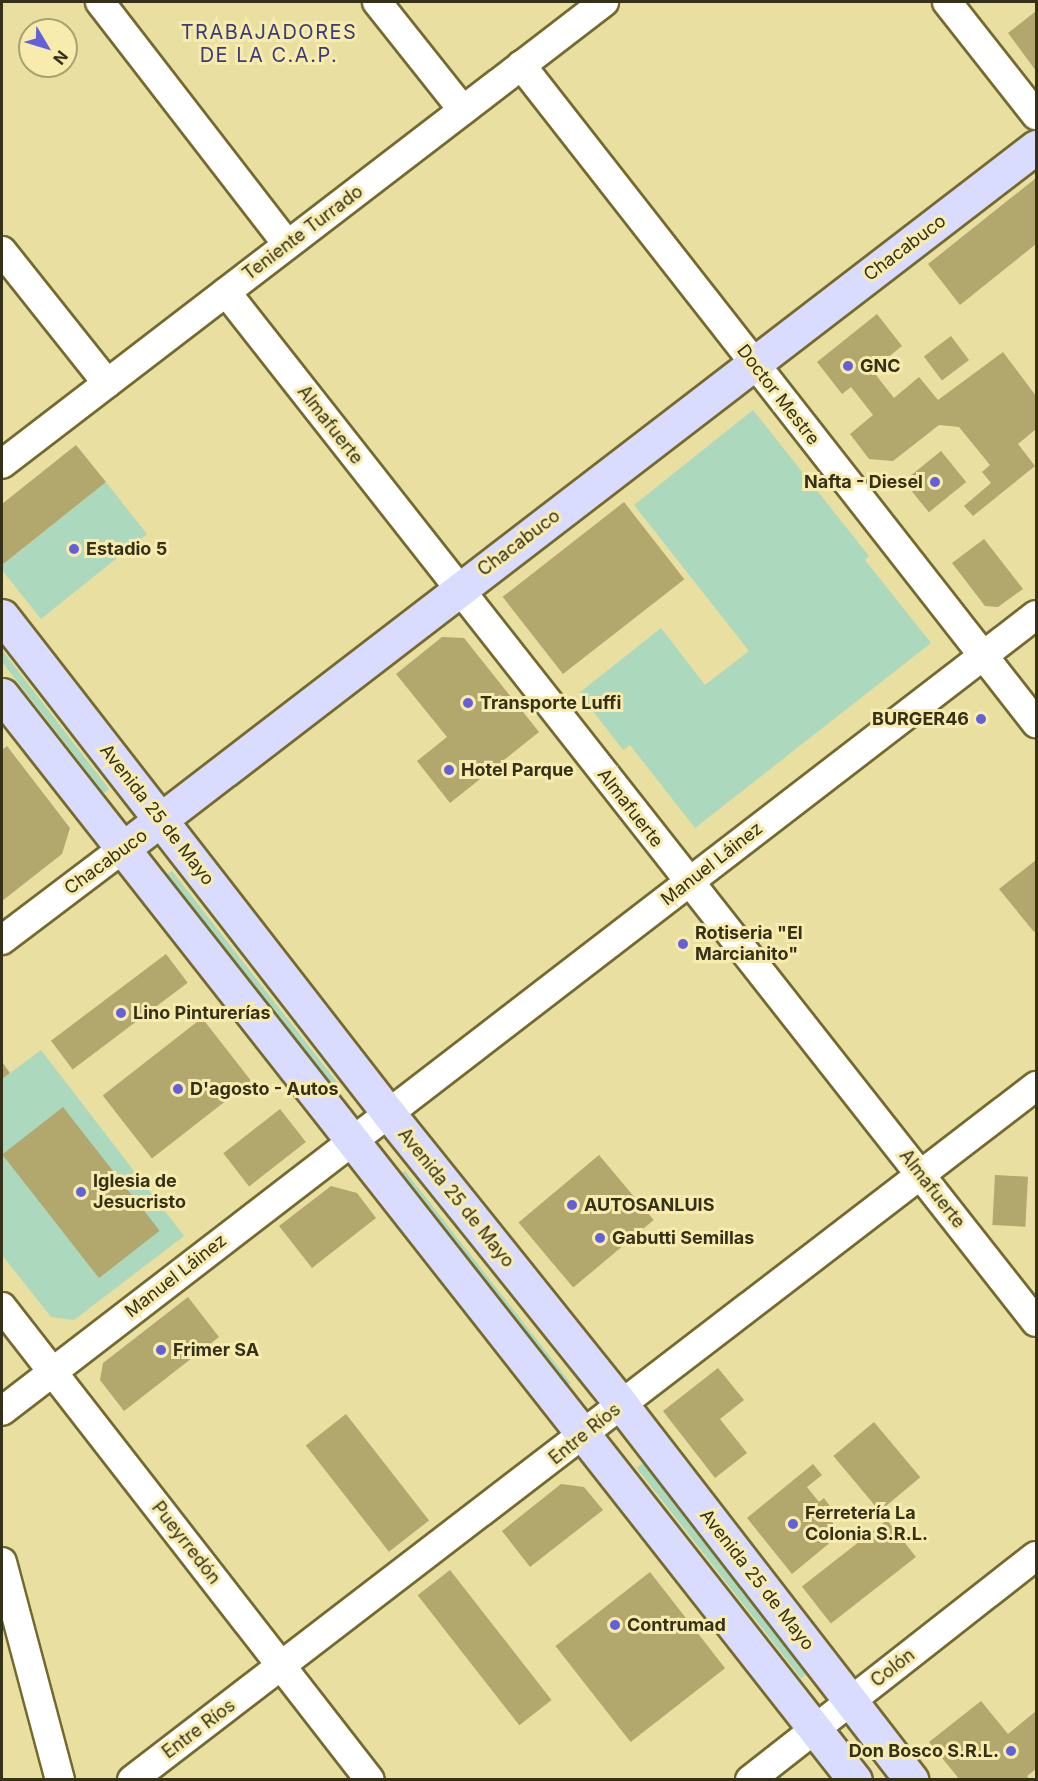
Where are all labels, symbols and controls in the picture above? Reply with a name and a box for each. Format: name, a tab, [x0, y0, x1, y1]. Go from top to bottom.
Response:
north arrow	[18, 18, 78, 78]
district label: TRABAJADORES DE LA C.A.P.	[181, 20, 357, 67]
text: N	[49, 47, 72, 69]
street label: Teniente Turrado	[239, 181, 367, 285]
street label: Chacabuco	[860, 210, 950, 286]
street label: Doctor Mestre	[732, 340, 824, 450]
place label: GNC	[860, 355, 901, 377]
marker: GNC	[841, 359, 855, 373]
street label: Almafuerte	[293, 381, 367, 469]
place label: Nafta - Diesel	[804, 471, 923, 493]
marker: Nafta - Diesel	[928, 475, 942, 489]
street label: Chacabuco	[474, 505, 564, 581]
place label: Estadio 5	[86, 538, 167, 560]
marker: Estadio 5	[67, 542, 81, 556]
place label: Transporte Luffi	[480, 692, 621, 714]
marker: Transporte Luffi	[461, 696, 475, 710]
place label: BURGER46	[872, 708, 969, 730]
marker: BURGER46	[974, 712, 988, 726]
street label: Avenida 25 de Mayo	[95, 740, 219, 890]
place label: Hotel Parque	[461, 759, 574, 781]
marker: Hotel Parque	[442, 763, 456, 777]
street label: Almafuerte	[593, 764, 667, 852]
street label: Manuel Láinez	[657, 818, 767, 910]
street label: Chacabuco	[60, 825, 152, 899]
place label: Rotiseria "El Marcianito"	[695, 923, 803, 966]
marker: Rotiseria "El Marcianito"	[676, 937, 690, 951]
place label: Lino Pinturerías	[133, 1002, 271, 1024]
marker: Lino Pinturerías	[114, 1006, 128, 1020]
place label: D'agosto - Autos	[190, 1078, 339, 1100]
marker: D'agosto - Autos	[171, 1082, 185, 1096]
street label: Avenida 25 de Mayo	[393, 1124, 519, 1272]
street label: Almafuerte	[895, 1145, 969, 1233]
place label: Iglesia de Jesucristo	[93, 1171, 186, 1214]
marker: Iglesia de Jesucristo	[74, 1185, 88, 1199]
place label: AUTOSANLUIS	[584, 1194, 714, 1216]
marker: AUTOSANLUIS	[565, 1198, 579, 1212]
place label: Gabutti Semillas	[612, 1227, 754, 1249]
street label: Manuel Láinez	[121, 1230, 231, 1322]
marker: Gabutti Semillas	[593, 1231, 607, 1245]
place label: Frimer SA	[173, 1339, 259, 1361]
marker: Frimer SA	[154, 1343, 168, 1357]
street label: Entre Ríos	[545, 1399, 625, 1469]
street label: Pueyrredón	[147, 1497, 225, 1589]
place label: Ferretería La Colonia S.R.L.	[805, 1503, 928, 1546]
street label: Avenida 25 de Mayo	[695, 1505, 819, 1655]
marker: Ferretería La Colonia S.R.L.	[786, 1517, 800, 1531]
place label: Contrumad	[627, 1614, 726, 1636]
marker: Contrumad	[608, 1618, 622, 1632]
street label: Colón	[867, 1644, 919, 1692]
street label: Entre Ríos	[158, 1695, 240, 1763]
place label: Don Bosco S.R.L.	[849, 1740, 999, 1762]
marker: Don Bosco S.R.L.	[1004, 1744, 1018, 1758]

